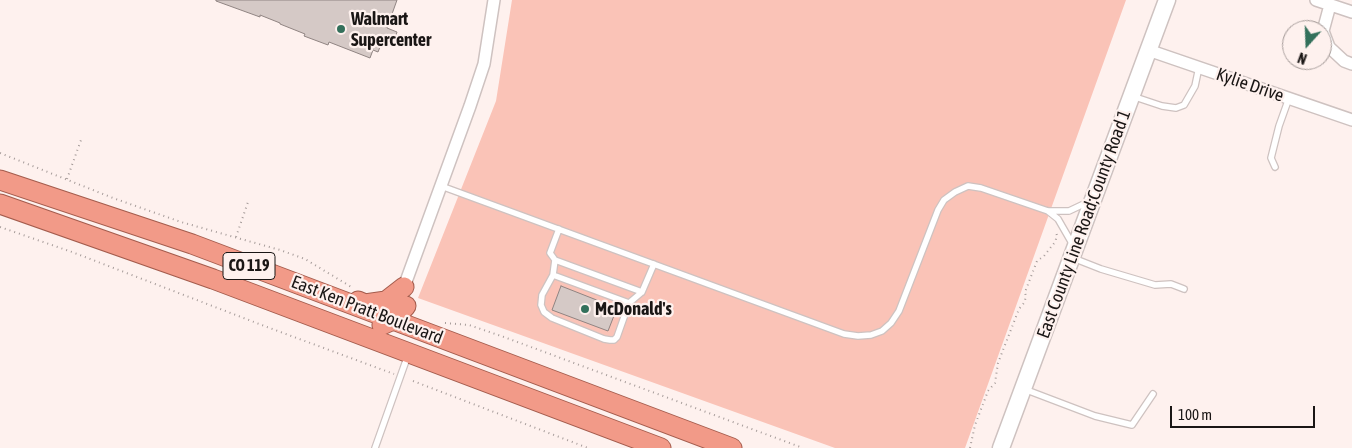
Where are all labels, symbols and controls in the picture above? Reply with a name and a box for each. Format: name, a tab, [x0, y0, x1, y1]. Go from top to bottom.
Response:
place label: Walmart Supercenter	[351, 8, 431, 50]
north arrow	[1282, 20, 1332, 70]
marker: Walmart Supercenter	[335, 23, 347, 35]
text: N	[1296, 49, 1309, 67]
street label: Kylie Drive	[1213, 63, 1287, 107]
street label: East County Line Road;County Road 1	[1033, 107, 1135, 341]
road number: CO 119	[223, 252, 275, 280]
street label: East Ken Pratt Boulevard	[288, 271, 446, 349]
place label: McDonald's	[595, 298, 672, 320]
marker: McDonald's	[579, 303, 591, 315]
scale bar	[1172, 396, 1317, 428]
text: 100 m	[1178, 406, 1212, 423]

